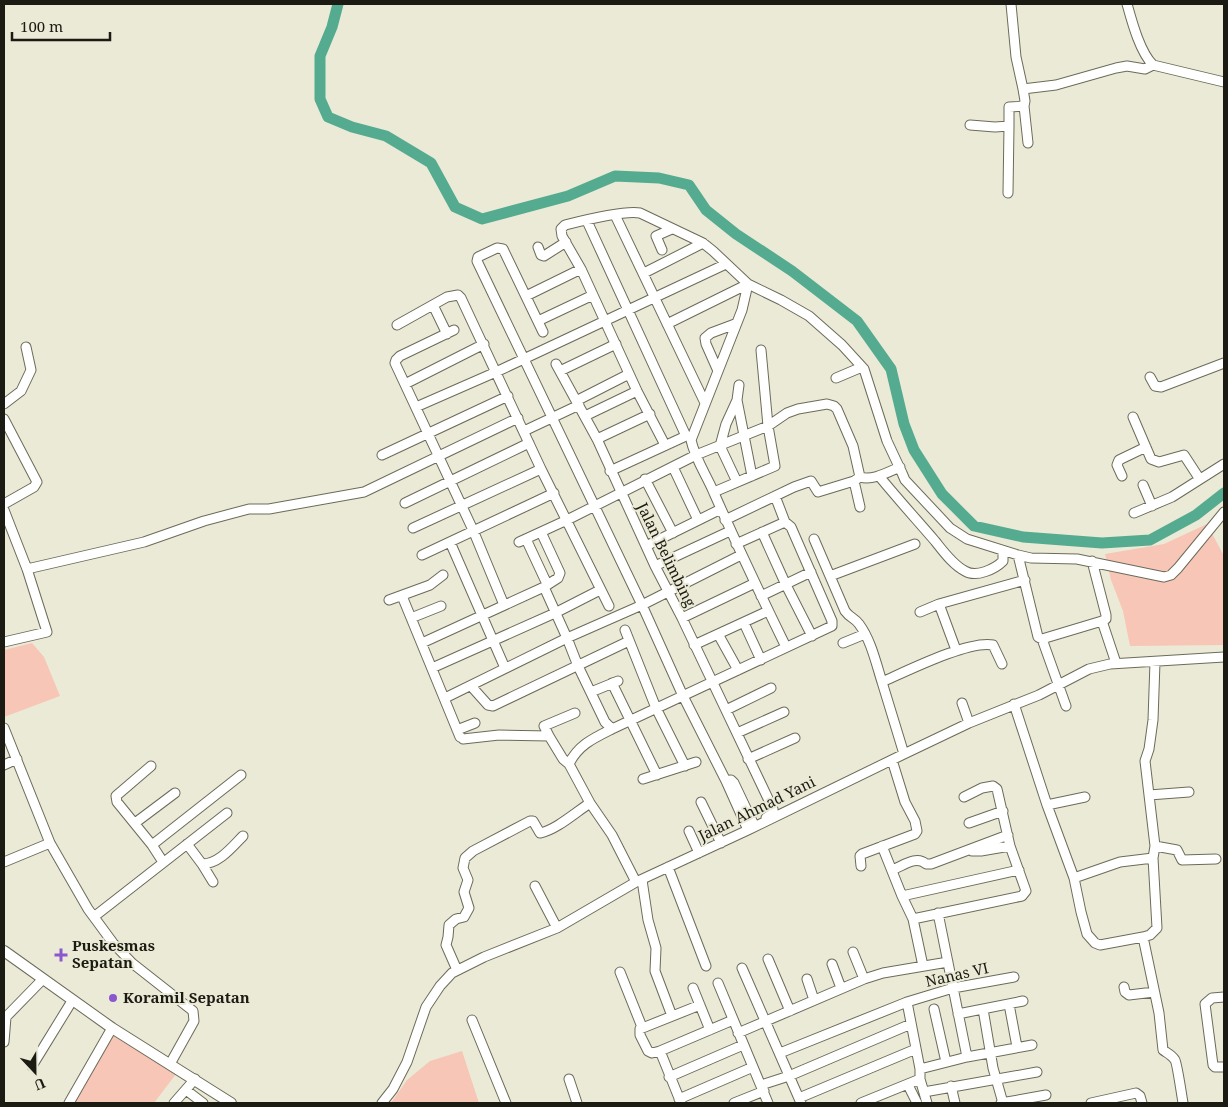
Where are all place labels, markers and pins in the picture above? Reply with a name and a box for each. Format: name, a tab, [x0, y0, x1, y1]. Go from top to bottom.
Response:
place label: Puskesmas Sepatan	[72, 935, 155, 972]
marker: Puskesmas Sepatan	[54, 948, 68, 962]
place label: Koramil Sepatan	[123, 987, 250, 1007]
marker: Koramil Sepatan	[107, 992, 119, 1004]

